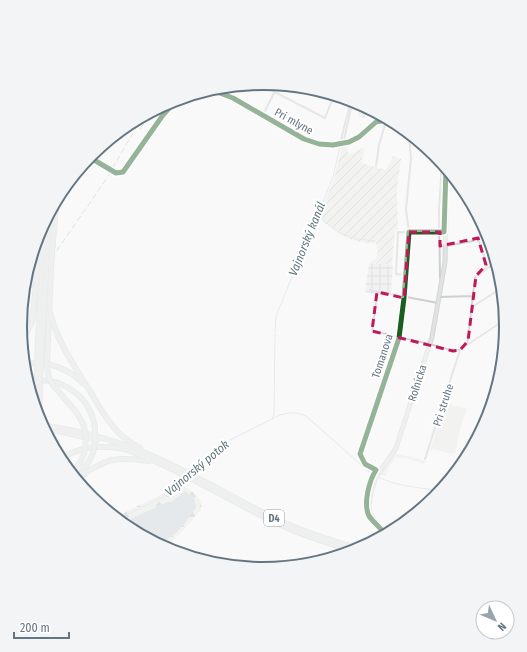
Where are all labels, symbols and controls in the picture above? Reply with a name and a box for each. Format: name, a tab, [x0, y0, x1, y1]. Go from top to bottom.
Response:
street label: Pri mlyne	[272, 106, 315, 137]
water label: Vajnorský kanál	[286, 200, 328, 278]
street label: Tomanova	[369, 332, 396, 380]
street label: Roľnícka	[405, 363, 430, 403]
street label: Pri struhe	[431, 382, 456, 428]
water label: Vajnorský potok	[162, 437, 232, 499]
road number: D4	[264, 510, 284, 526]
north arrow	[475, 600, 515, 640]
scale bar	[14, 614, 69, 640]
text: N	[495, 620, 509, 633]
text: 200 m	[20, 621, 50, 635]

